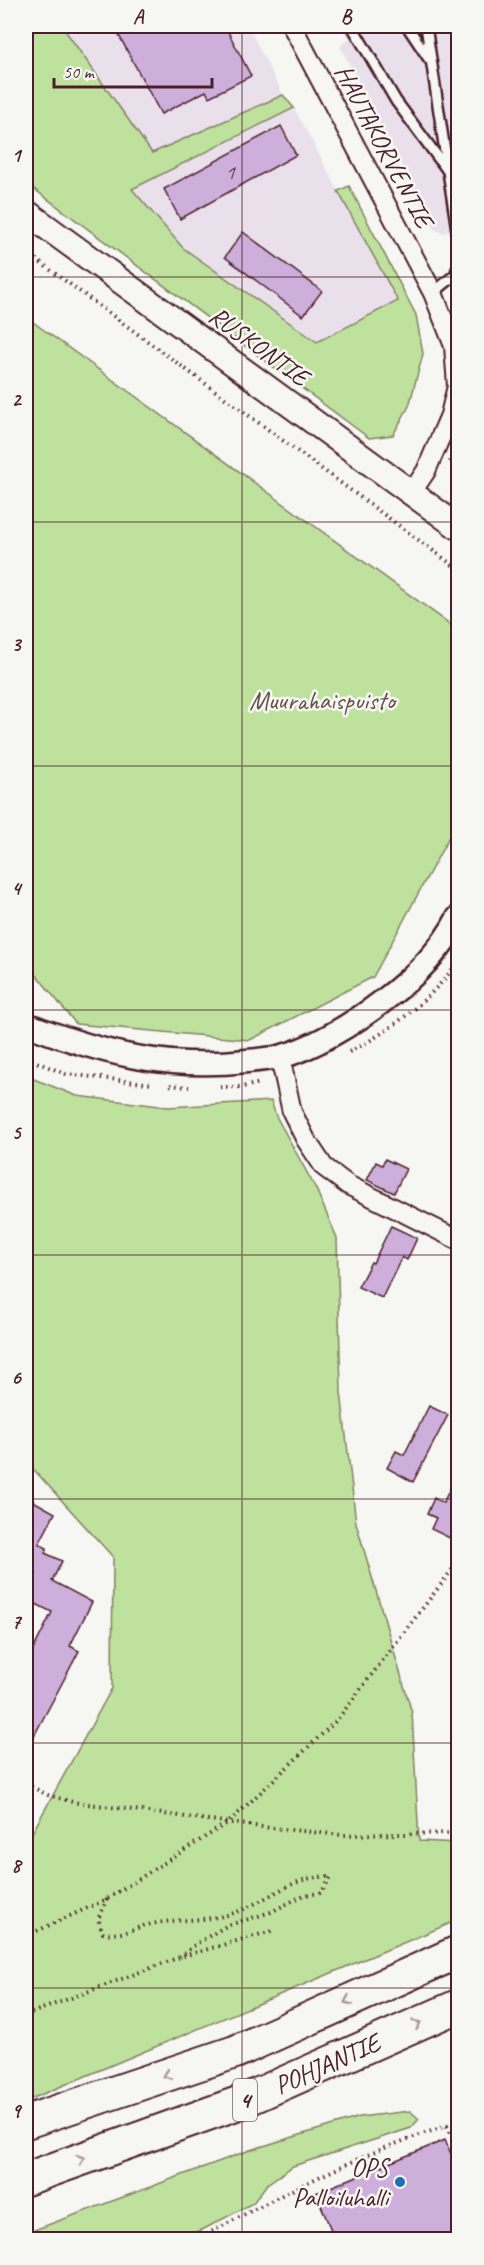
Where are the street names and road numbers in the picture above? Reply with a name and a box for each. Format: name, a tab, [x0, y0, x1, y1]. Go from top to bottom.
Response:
street label: HAUTAKORVENTIE	[327, 59, 442, 236]
street label: RUSKONTIE	[203, 299, 318, 395]
street label: POHJANTIE	[269, 2025, 388, 2102]
road number: 4	[233, 2079, 257, 2121]

